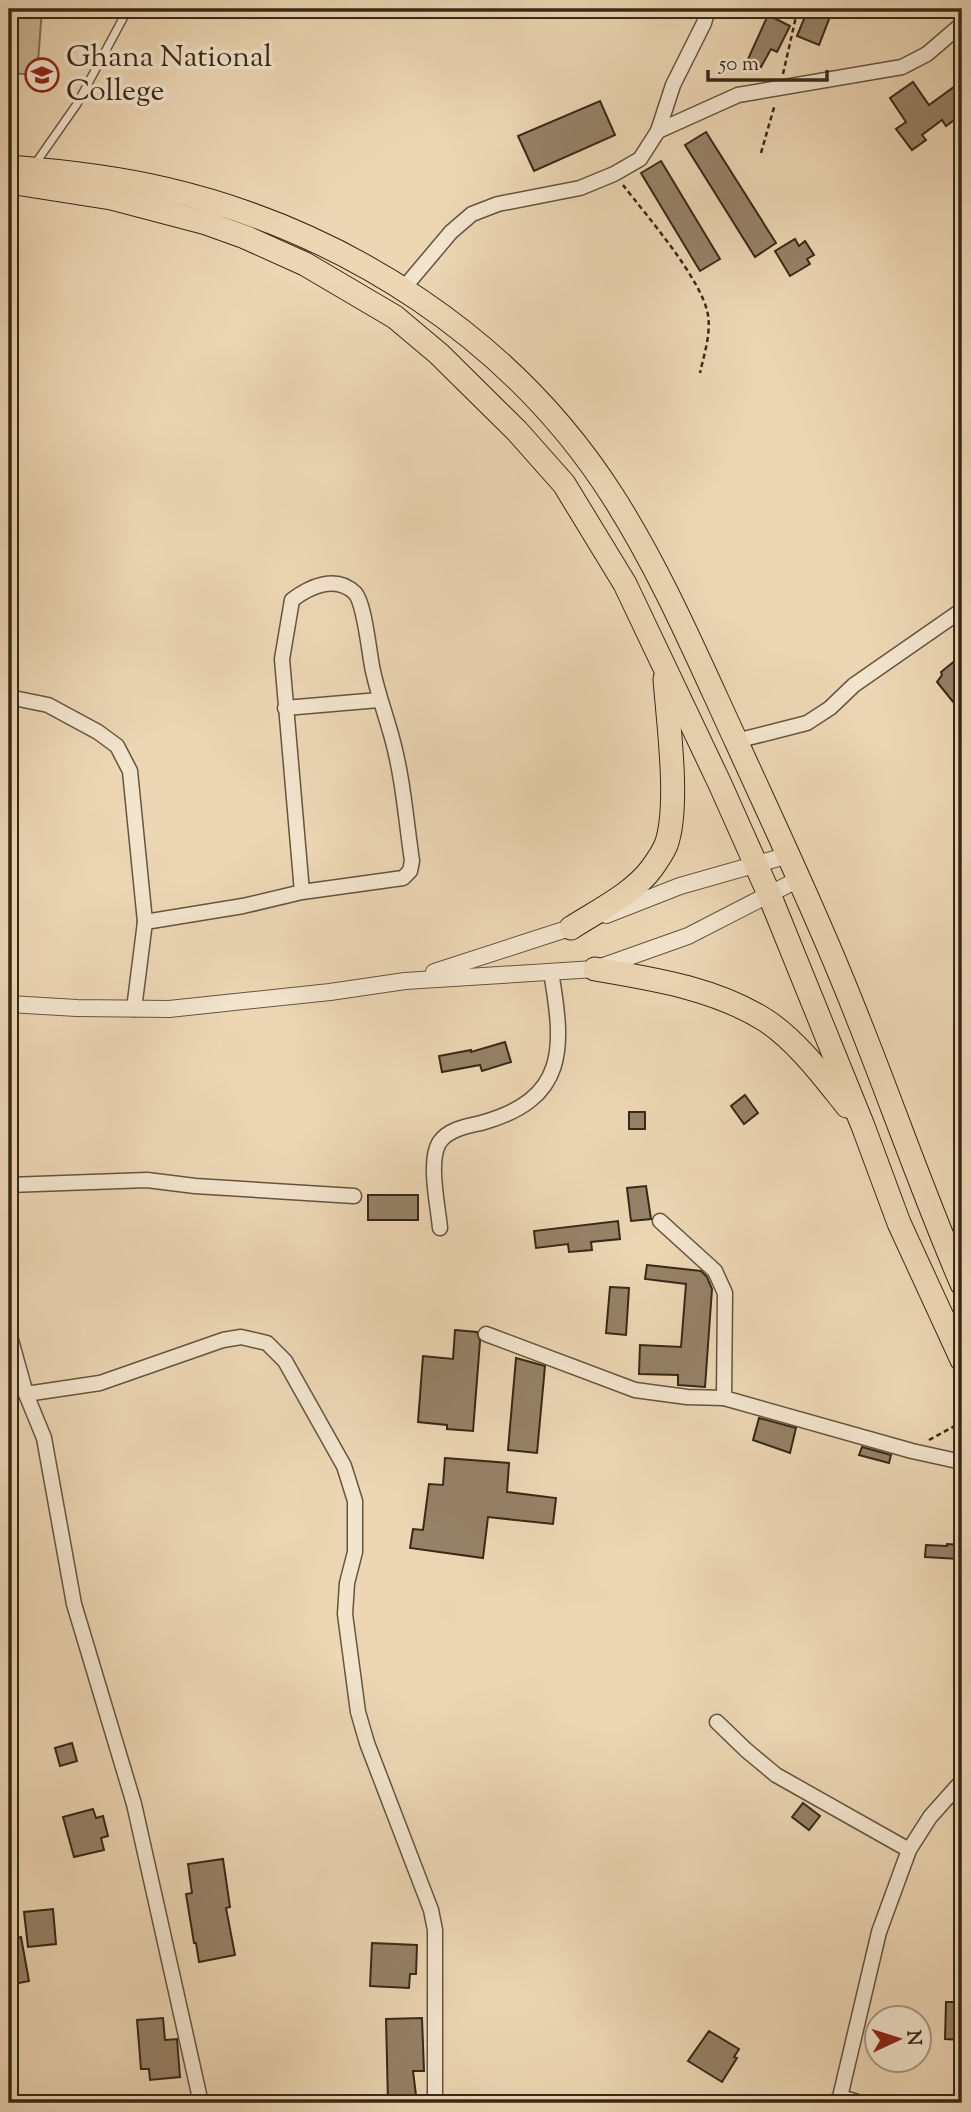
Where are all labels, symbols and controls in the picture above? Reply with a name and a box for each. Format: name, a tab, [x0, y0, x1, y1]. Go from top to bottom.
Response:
place label: Ghana National College	[66, 37, 272, 114]
scale bar	[708, 38, 828, 82]
text: 50 m	[718, 50, 759, 80]
school or university icon: Ghana National College	[23, 56, 61, 94]
north arrow	[862, 2004, 932, 2074]
text: N	[898, 2029, 926, 2046]

